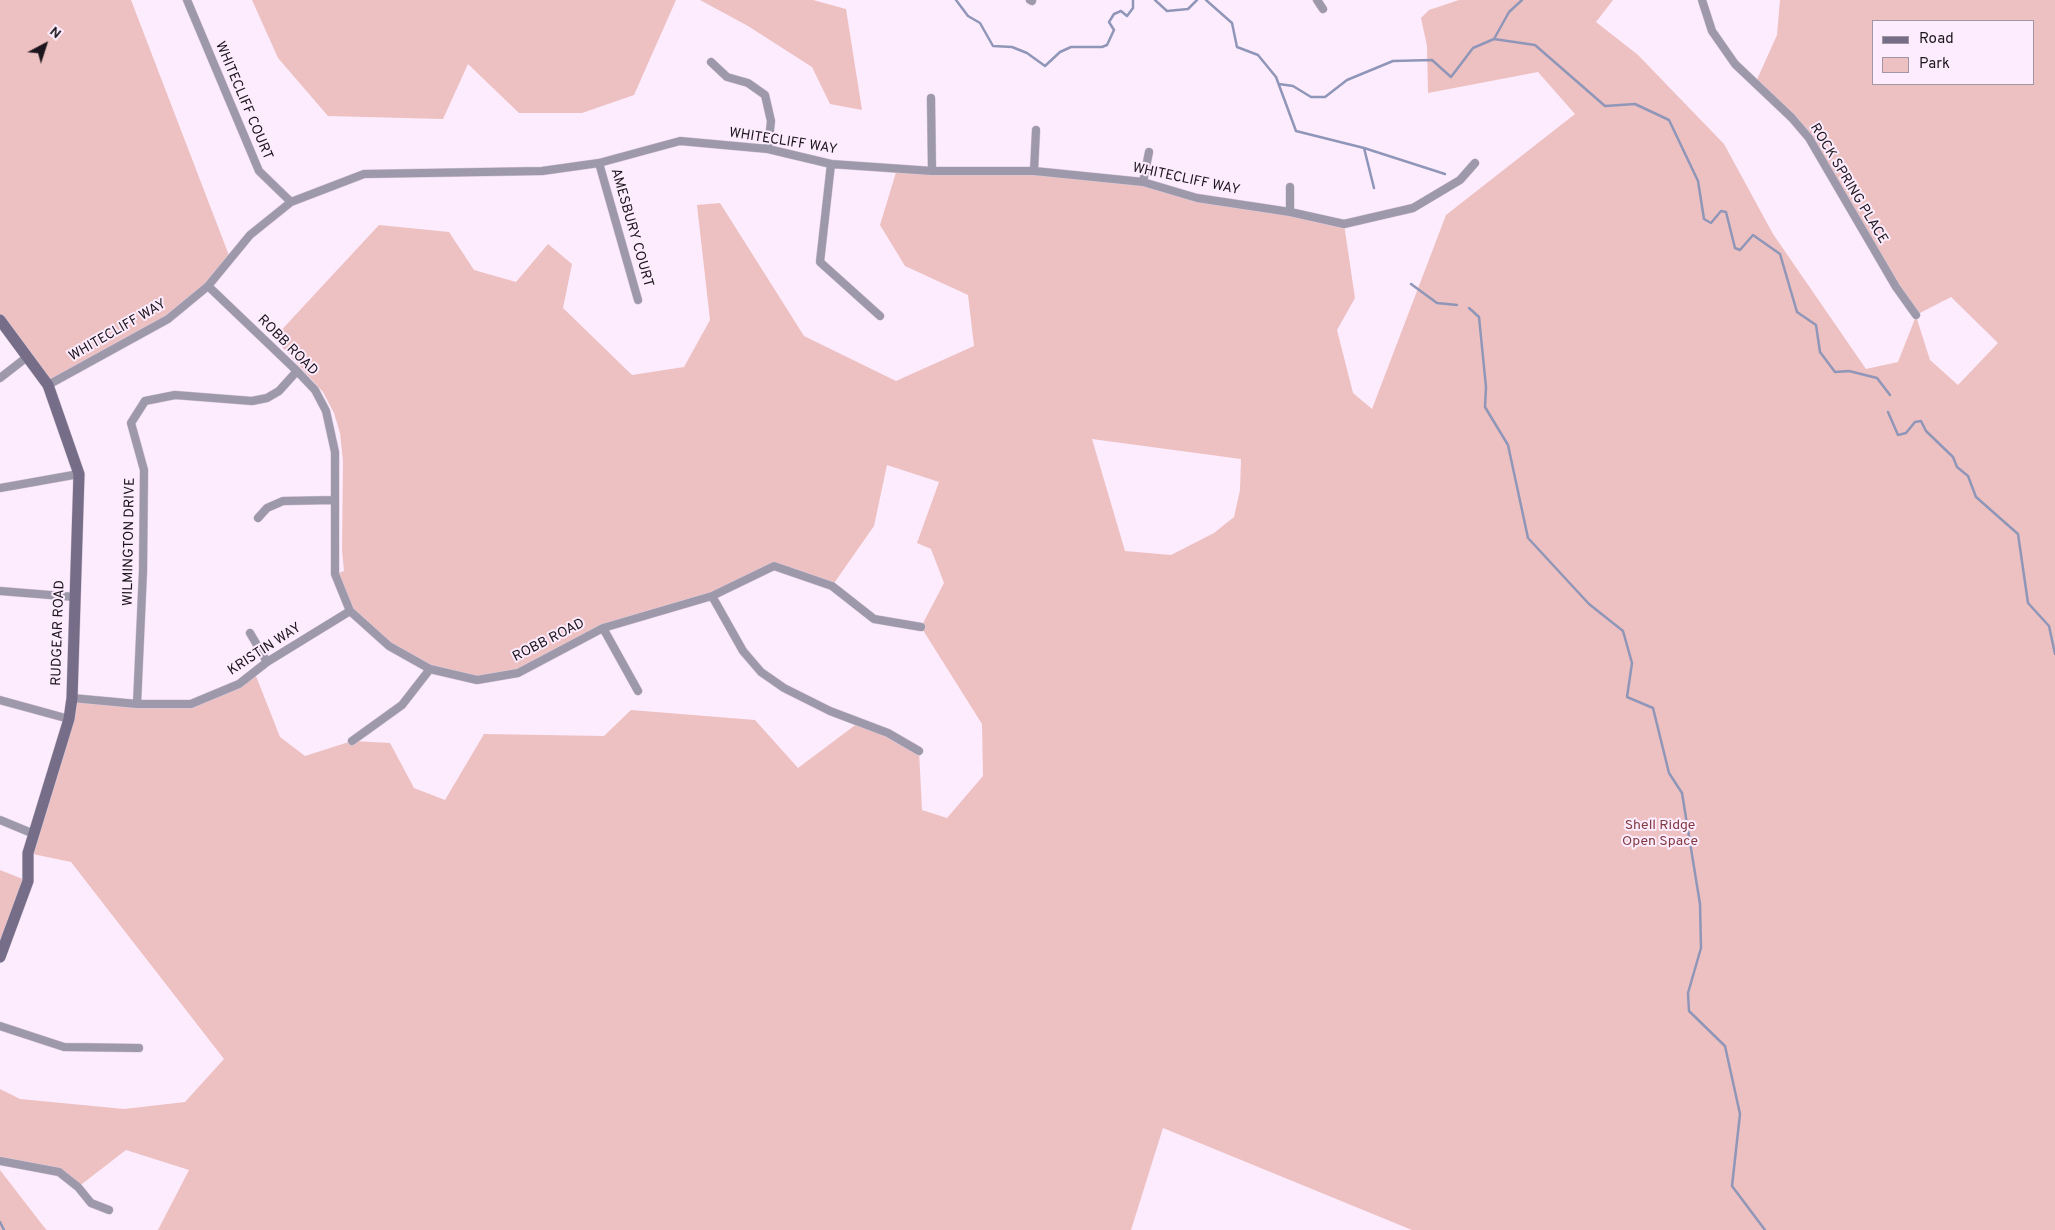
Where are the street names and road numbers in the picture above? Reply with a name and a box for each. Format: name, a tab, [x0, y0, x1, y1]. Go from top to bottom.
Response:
street label: WHITECLIFF COURT	[210, 39, 276, 163]
street label: ROCK SPRING PLACE	[1805, 121, 1891, 247]
street label: WHITECLIFF WAY	[728, 125, 838, 159]
street label: WHITECLIFF WAY	[1131, 160, 1241, 200]
street label: AMESBURY COURT	[606, 167, 656, 289]
street label: WHITECLIFF WAY	[66, 296, 170, 366]
street label: ROBB ROAD	[253, 312, 321, 380]
street label: WILMINGTON DRIVE	[120, 478, 140, 606]
street label: RUDGEAR ROAD	[49, 580, 69, 686]
street label: ROBB ROAD	[510, 616, 588, 666]
street label: KRISTIN WAY	[225, 620, 305, 680]

